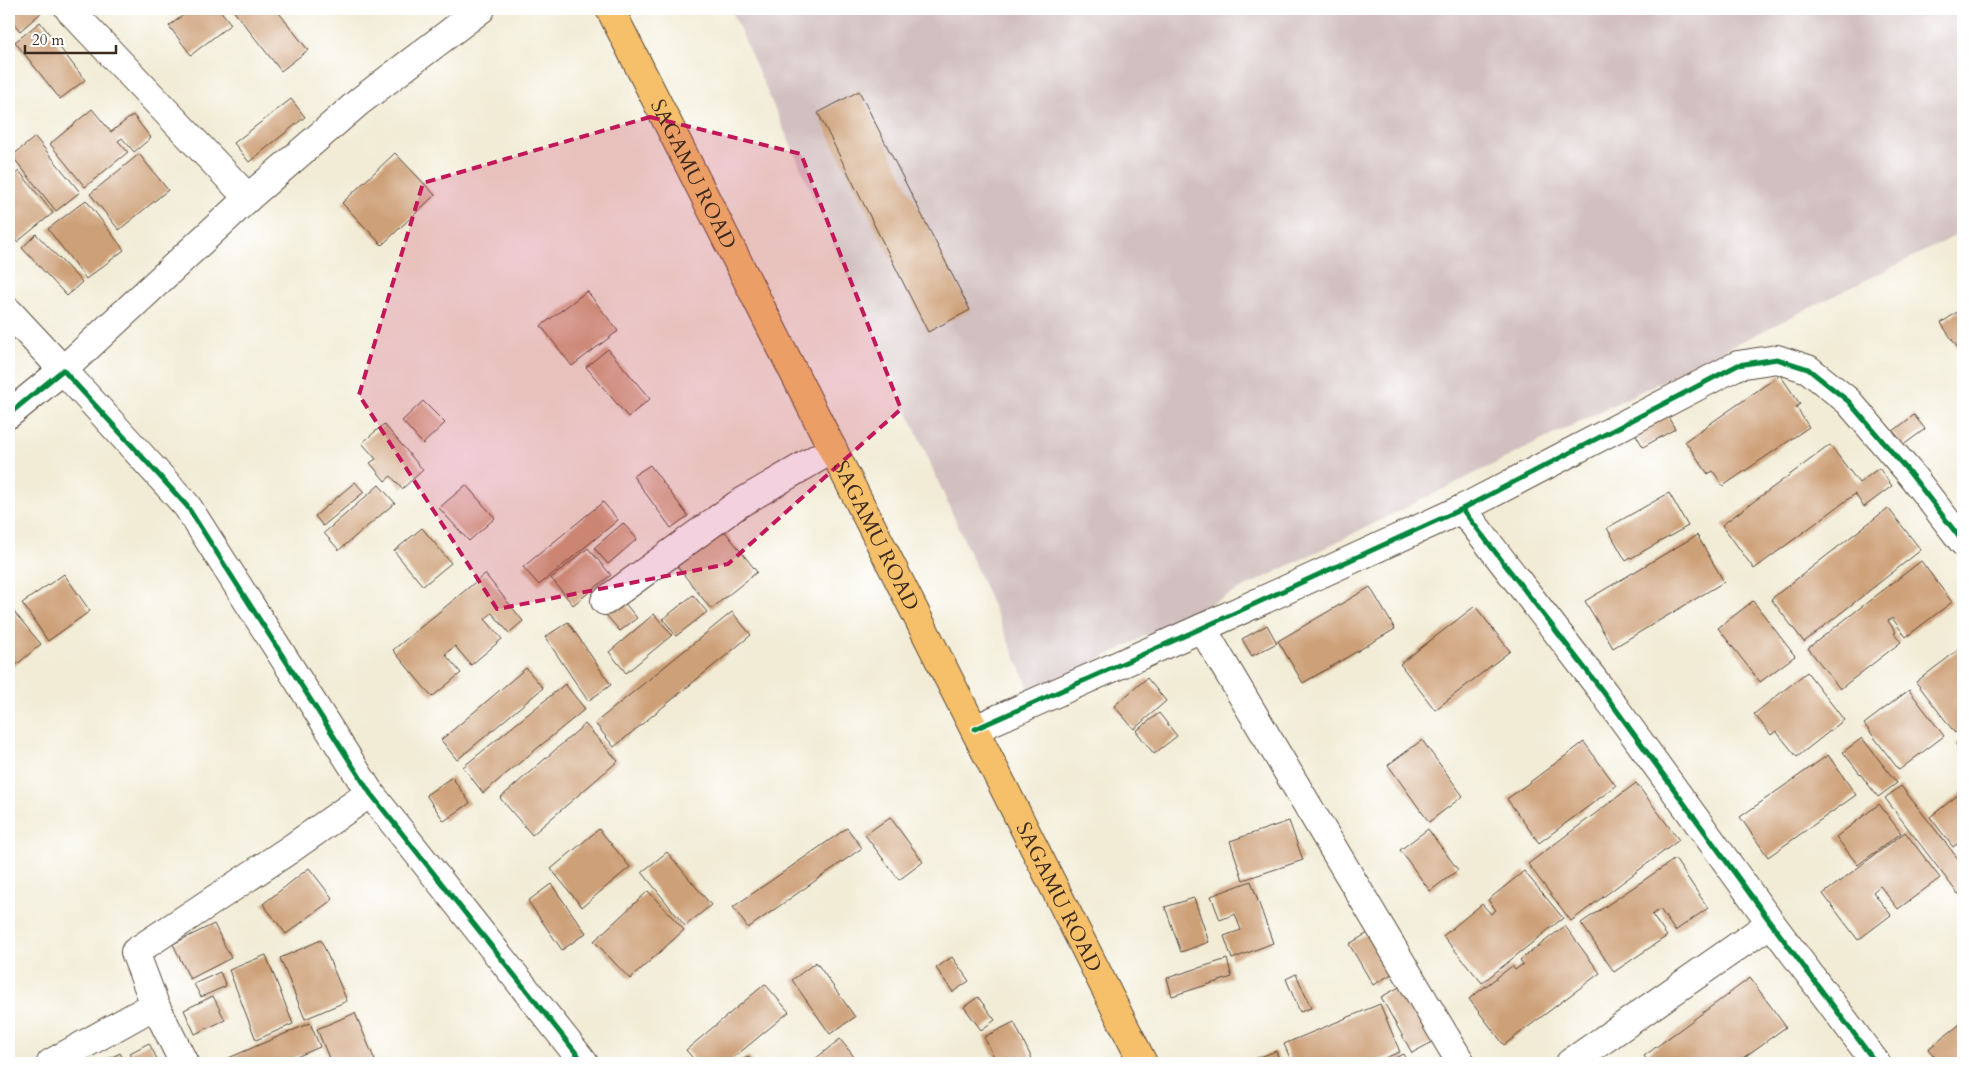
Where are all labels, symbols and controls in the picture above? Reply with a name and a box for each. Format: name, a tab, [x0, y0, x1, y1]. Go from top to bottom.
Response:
scale bar	[25, 22, 116, 54]
text: 20 m	[32, 30, 64, 50]
street label: SAGAMU ROAD	[643, 94, 744, 254]
street label: SAGAMU ROAD	[826, 456, 926, 615]
street label: SAGAMU ROAD	[1009, 817, 1109, 977]

